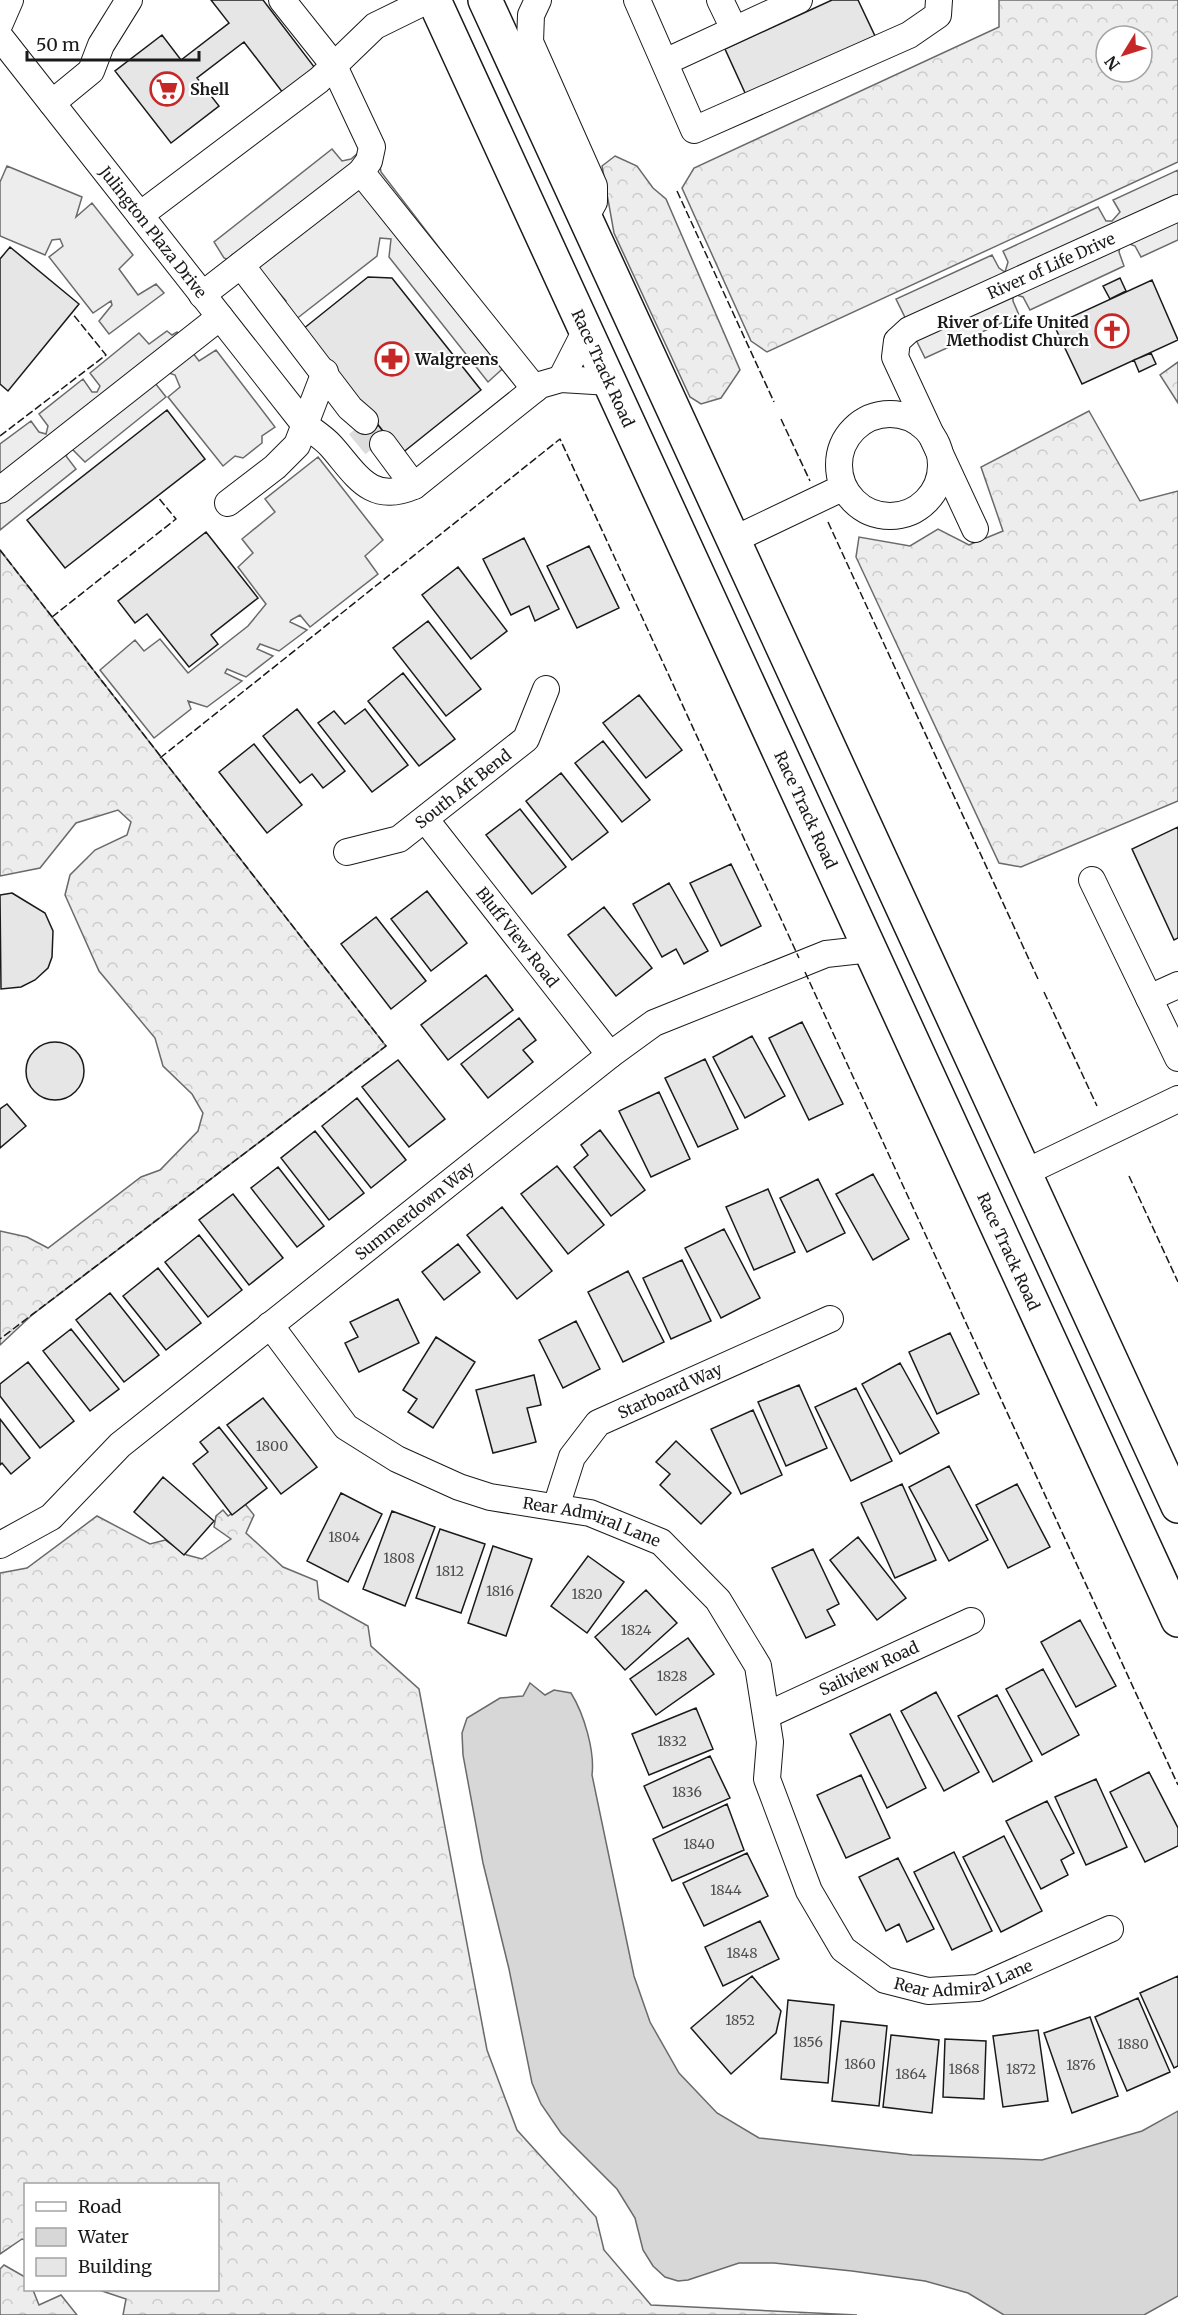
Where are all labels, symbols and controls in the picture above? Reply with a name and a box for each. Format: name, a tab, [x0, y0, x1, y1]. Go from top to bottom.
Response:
scale bar	[27, 24, 200, 62]
north arrow	[1094, 24, 1154, 84]
text: 50 m	[36, 33, 80, 56]
text: N	[1100, 52, 1124, 74]
supermarket icon: Shell	[149, 71, 185, 107]
place label: Shell	[190, 79, 229, 99]
street label: Julington Plaza Drive	[95, 161, 211, 302]
street label: River of Life Drive	[984, 228, 1118, 303]
street label: Race Track Road	[567, 306, 639, 430]
place label: River of Life United Methodist Church	[937, 312, 1089, 350]
church icon: River of Life United Methodist Church	[1094, 313, 1130, 349]
pharmacy icon: Walgreens	[374, 341, 410, 377]
place label: Walgreens	[414, 349, 499, 369]
street label: South Aft Bend	[411, 744, 515, 833]
street label: Race Track Road	[770, 748, 842, 872]
street label: Bluff View Road	[472, 883, 563, 991]
street label: Summerdown Way	[351, 1157, 478, 1264]
street label: Race Track Road	[973, 1189, 1045, 1314]
street label: Starboard Way	[614, 1358, 726, 1423]
house number: 1800	[256, 1437, 288, 1455]
street label: Rear Admiral Lane	[521, 1492, 664, 1551]
house number: 1804	[328, 1528, 360, 1546]
house number: 1808	[383, 1549, 415, 1567]
house number: 1812	[436, 1562, 464, 1580]
house number: 1816	[486, 1582, 514, 1600]
house number: 1820	[571, 1585, 603, 1603]
house number: 1824	[621, 1621, 652, 1639]
street label: Sailview Road	[816, 1636, 922, 1700]
house number: 1828	[657, 1667, 687, 1685]
house number: 1832	[657, 1732, 687, 1750]
house number: 1836	[672, 1783, 702, 1801]
house number: 1840	[683, 1835, 715, 1853]
house number: 1844	[710, 1881, 742, 1899]
house number: 1848	[726, 1944, 758, 1962]
street label: Rear Admiral Lane	[892, 1955, 1036, 2001]
house number: 1852	[725, 2011, 755, 2029]
house number: 1856	[793, 2033, 823, 2051]
house number: 1880	[1117, 2035, 1149, 2053]
house number: 1860	[844, 2055, 876, 2073]
house number: 1876	[1066, 2056, 1096, 2074]
house number: 1868	[949, 2060, 979, 2078]
house number: 1872	[1006, 2060, 1036, 2078]
house number: 1864	[895, 2065, 927, 2083]
legend	[24, 2183, 219, 2291]
text: Road	[78, 2195, 122, 2218]
text: Water	[77, 2225, 129, 2248]
text: Building	[78, 2255, 152, 2278]

